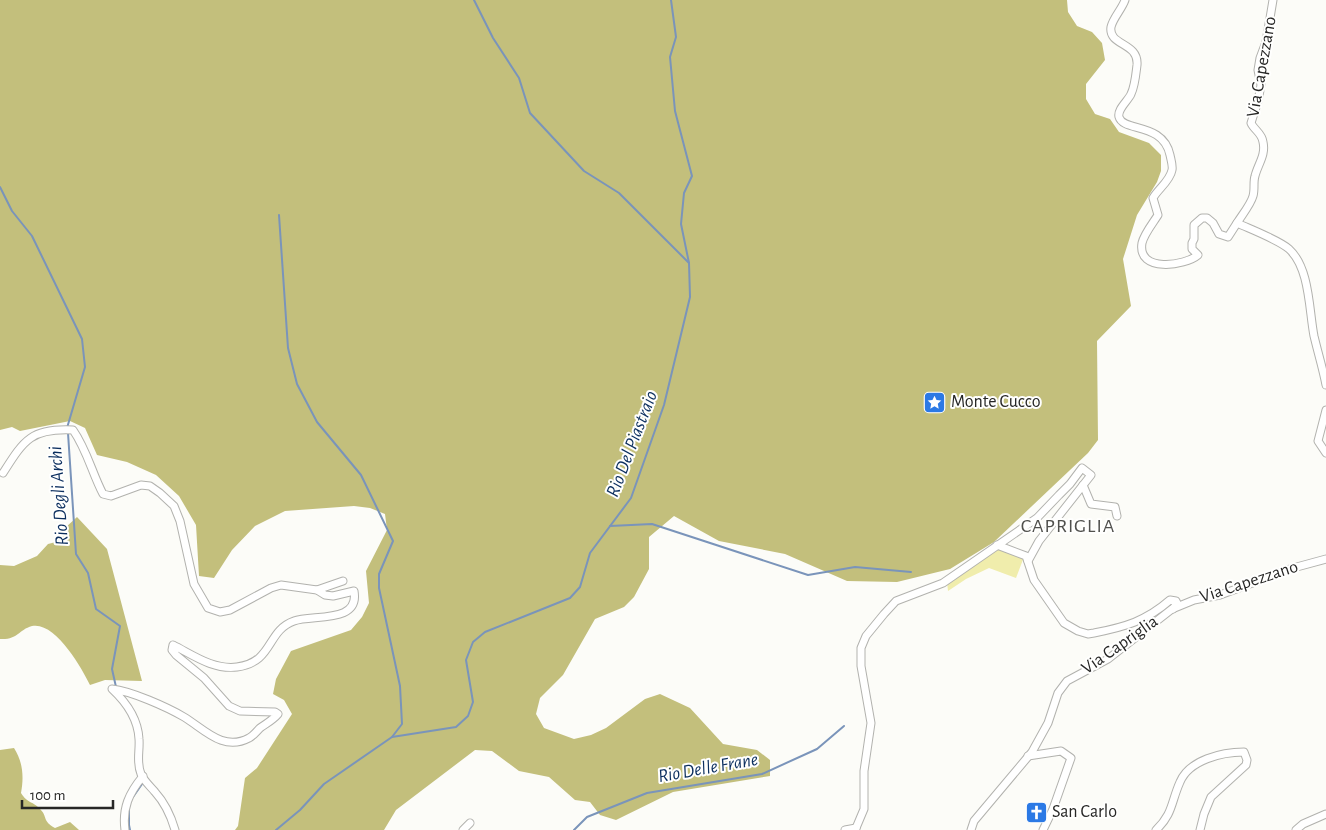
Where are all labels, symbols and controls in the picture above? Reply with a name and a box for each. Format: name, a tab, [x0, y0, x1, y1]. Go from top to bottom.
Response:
street label: Via Capezzano	[1244, 15, 1280, 119]
water label: Rio Del Piastraio	[603, 388, 661, 500]
place icon: Monte Cucco	[923, 390, 947, 414]
place label: Monte Cucco	[951, 393, 1041, 411]
water label: Rio Degli Archi	[46, 446, 72, 546]
district label: CAPRIGLIA	[1021, 516, 1115, 536]
street label: Via Capezzano	[1198, 558, 1300, 606]
street label: Via Capriglia	[1079, 612, 1161, 678]
water label: Rio Delle Frane	[657, 750, 759, 786]
scale bar	[22, 778, 114, 810]
text: 100 m	[30, 788, 65, 803]
church icon: San Carlo	[1024, 800, 1048, 824]
place label: San Carlo	[1052, 803, 1117, 821]

